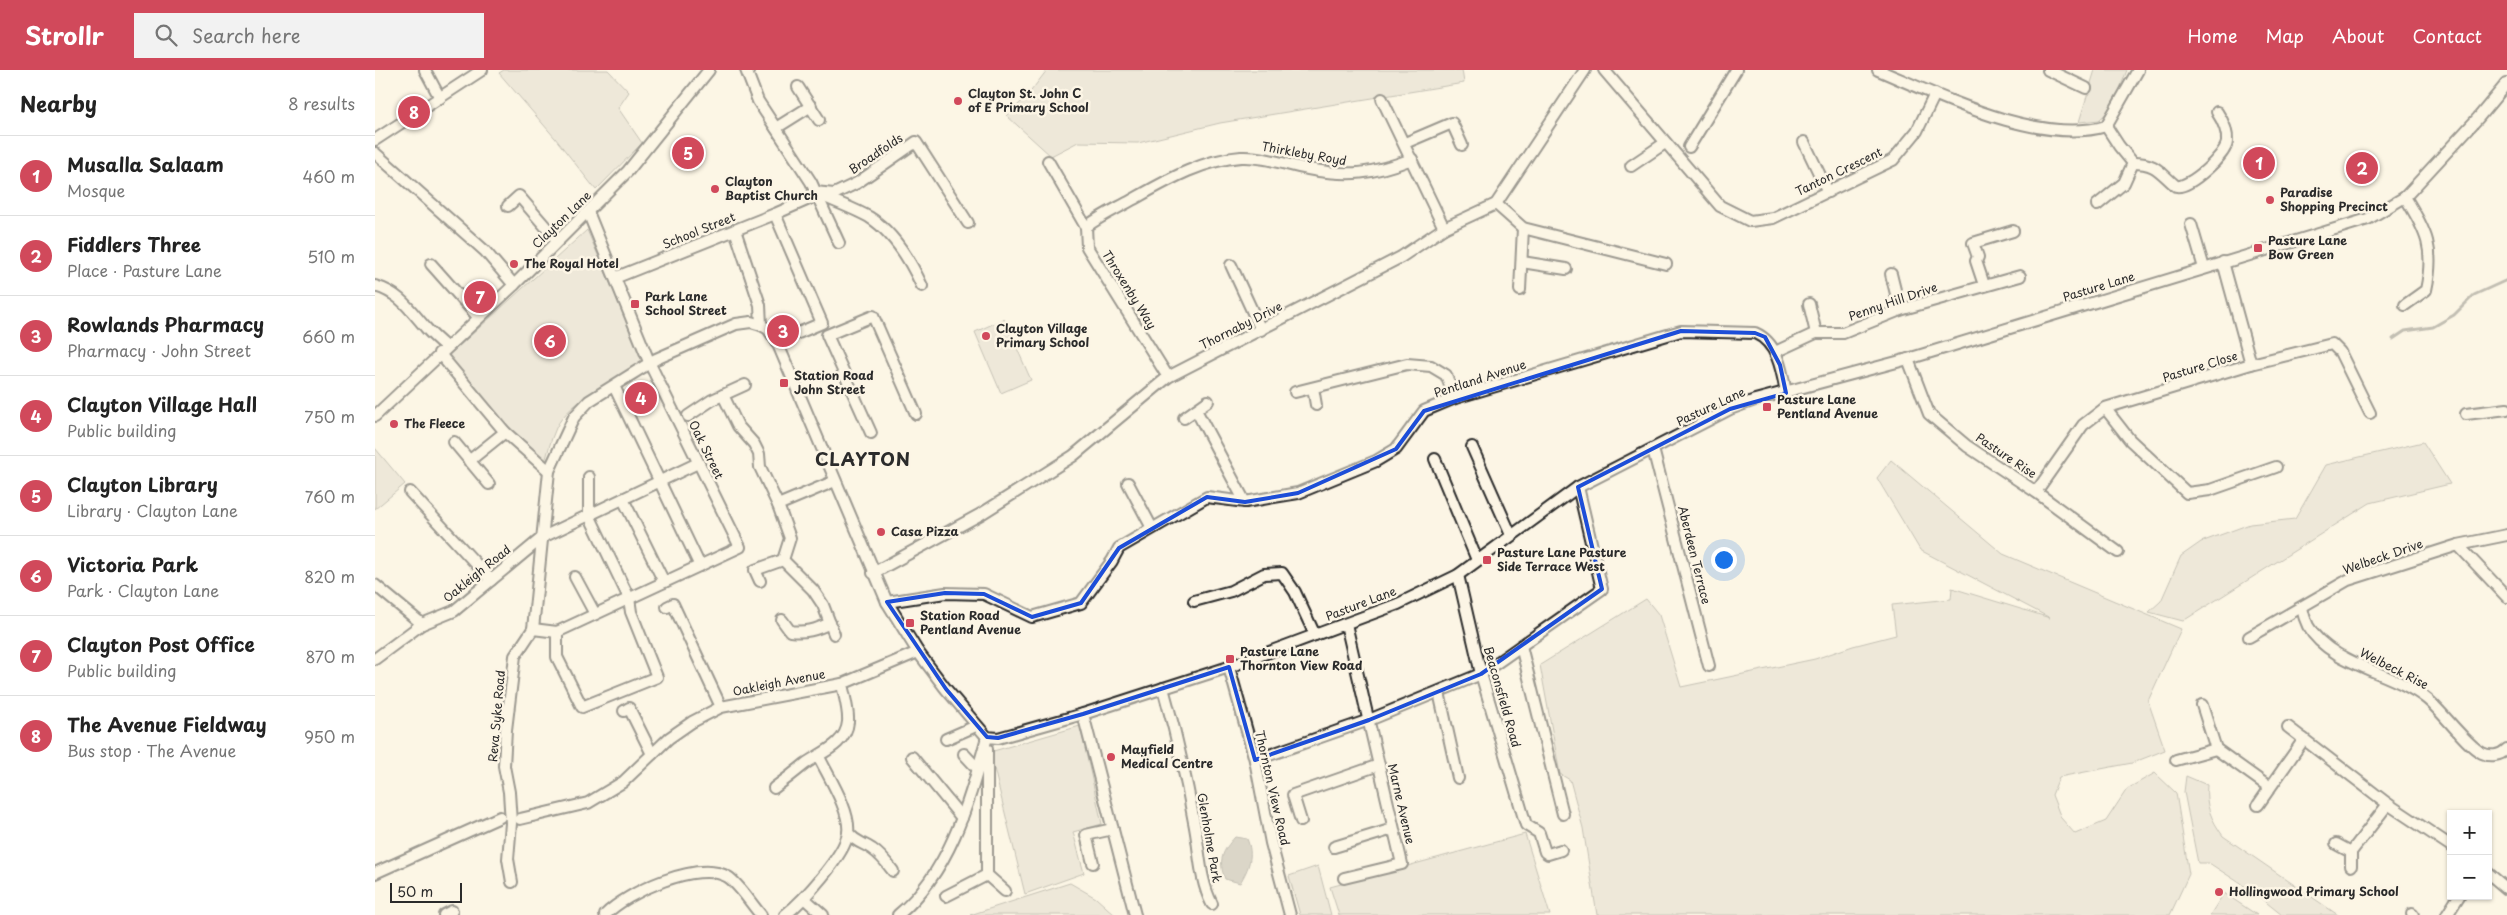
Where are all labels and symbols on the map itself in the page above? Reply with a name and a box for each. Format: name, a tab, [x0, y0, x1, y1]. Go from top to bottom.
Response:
place label: Clayton St. John C of E Primary School	[968, 84, 1089, 116]
pin: 8	[398, 93, 430, 131]
marker: Clayton St. John C of E Primary School	[952, 95, 964, 107]
street label: Broadfolds	[845, 128, 906, 178]
pin: 5	[672, 134, 704, 172]
street label: Thirkleby Royd	[1260, 137, 1348, 169]
street label: Tanton Crescent	[1792, 142, 1885, 200]
pin: 1	[2243, 144, 2275, 182]
pin: 2	[2346, 149, 2378, 187]
place label: Clayton Baptist Church	[725, 172, 818, 204]
marker: Clayton Baptist Church	[709, 183, 721, 195]
place label: Paradise Shopping Precinct	[2280, 183, 2388, 215]
street label: Clayton Lane	[528, 186, 595, 252]
marker: Paradise Shopping Precinct	[2264, 194, 2276, 206]
street label: School Street	[660, 207, 738, 253]
place label: Pasture Lane Bow Green	[2268, 231, 2347, 263]
marker: Pasture Lane Bow Green	[2252, 242, 2264, 254]
street label: Throxenby Way	[1098, 247, 1161, 332]
place label: The Royal Hotel	[524, 254, 619, 272]
marker: The Royal Hotel	[508, 258, 520, 270]
street label: Pasture Lane	[2060, 266, 2137, 306]
street label: Penny Hill Drive	[1846, 277, 1939, 325]
pin: 7	[464, 278, 496, 316]
place label: Park Lane School Street	[645, 287, 727, 319]
street label: Thornaby Drive	[1196, 297, 1285, 354]
marker: Park Lane School Street	[629, 298, 641, 310]
pin: 3	[767, 312, 799, 350]
place label: Clayton Village Primary School	[996, 319, 1089, 351]
pin: 6	[534, 322, 566, 360]
marker: Clayton Village Primary School	[980, 330, 992, 342]
street label: Pasture Close	[2160, 346, 2239, 386]
street label: Pentland Avenue	[1431, 355, 1529, 402]
place label: Station Road John Street	[794, 366, 874, 398]
marker: Station Road John Street	[778, 377, 790, 389]
pin: 4	[625, 379, 657, 417]
street label: Pasture Lane	[1673, 382, 1748, 430]
place label: Pasture Lane Pentland Avenue	[1777, 390, 1878, 422]
marker: Pasture Lane Pentland Avenue	[1761, 401, 1773, 413]
place label: The Fleece	[404, 414, 465, 432]
street label: Oak Street	[685, 417, 729, 482]
marker: The Fleece	[388, 418, 400, 430]
street label: Pasture Rise	[1973, 428, 2041, 482]
district label: CLAYTON	[815, 445, 911, 472]
street label: Aberdeen Terrace	[1674, 504, 1716, 606]
place label: Casa Pizza	[891, 522, 959, 540]
marker: Casa Pizza	[875, 526, 887, 538]
street label: Welbeck Drive	[2340, 534, 2426, 578]
street label: Oakleigh Road	[439, 540, 514, 606]
place label: Pasture Lane Pasture Side Terrace West	[1497, 543, 1627, 575]
your location	[1711, 547, 1737, 573]
marker: Pasture Lane Pasture Side Terrace West	[1481, 554, 1493, 566]
street label: Pasture Lane	[1323, 581, 1399, 625]
place label: Station Road Pentland Avenue	[920, 606, 1021, 638]
marker: Station Road Pentland Avenue	[904, 617, 916, 629]
place label: Pasture Lane Thornton View Road	[1240, 642, 1362, 674]
street label: Welbeck Rise	[2357, 643, 2432, 693]
street label: Beaconsfield Road	[1480, 644, 1526, 749]
marker: Pasture Lane Thornton View Road	[1224, 653, 1236, 665]
street label: Oakleigh Avenue	[731, 664, 827, 700]
street label: Reva Syke Road	[483, 669, 509, 762]
street label: Thornton View Road	[1251, 728, 1295, 847]
place label: Mayfield Medical Centre	[1121, 740, 1214, 772]
marker: Mayfield Medical Centre	[1105, 751, 1117, 763]
street label: Marne Avenue	[1384, 762, 1420, 846]
street label: Glenholme Park	[1193, 791, 1227, 884]
scale bar	[390, 880, 463, 903]
place label: Hollingwood Primary School	[2229, 882, 2399, 900]
marker: Hollingwood Primary School	[2213, 886, 2225, 898]

